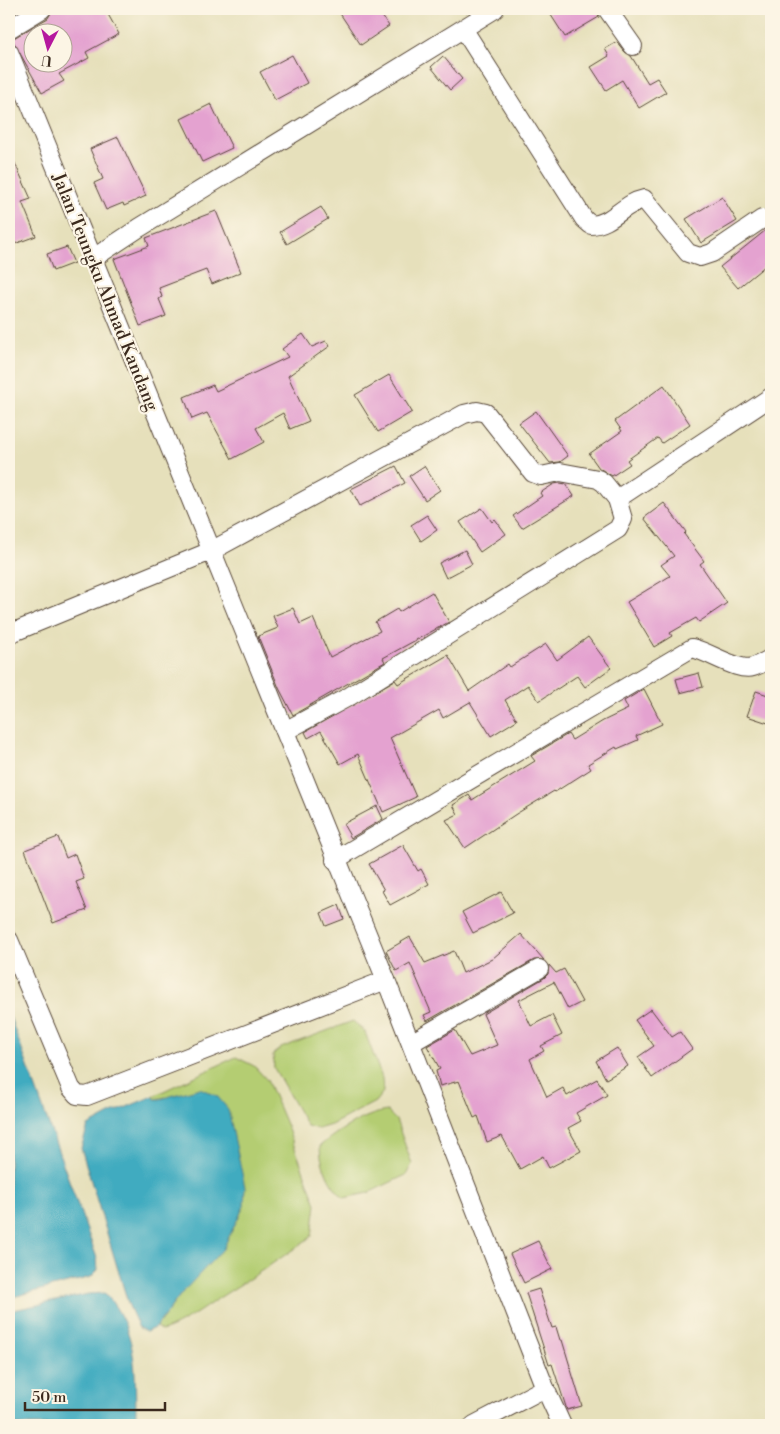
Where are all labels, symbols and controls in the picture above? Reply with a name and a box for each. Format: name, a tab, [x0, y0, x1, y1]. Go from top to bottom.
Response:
north arrow	[22, 22, 72, 72]
text: U	[40, 50, 53, 69]
street label: Jalan Teungku Ahmad Kandang	[46, 169, 164, 415]
scale bar	[25, 1379, 165, 1411]
text: 50 m	[32, 1388, 66, 1407]

